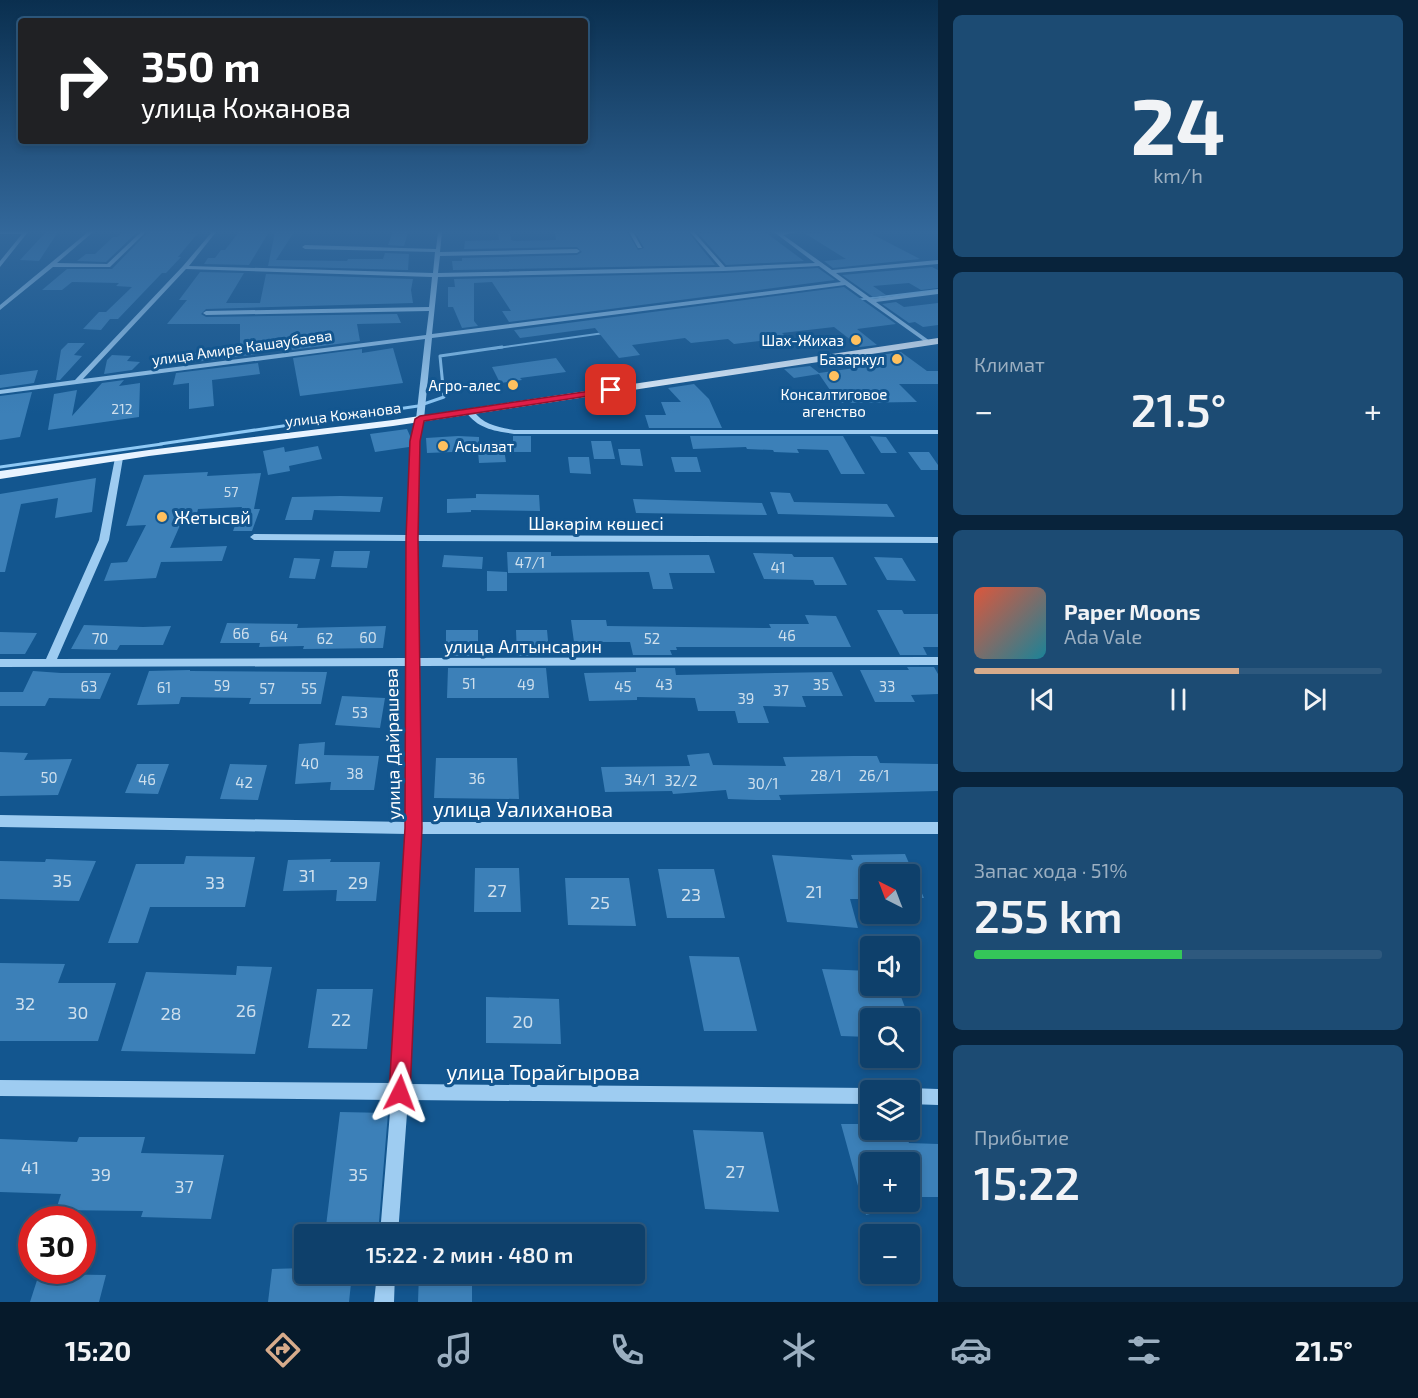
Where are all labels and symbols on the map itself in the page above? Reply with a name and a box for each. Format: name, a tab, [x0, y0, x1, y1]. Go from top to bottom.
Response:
street label: улица Амире Кашаубаева	[151, 325, 334, 370]
place label: Шах-Жихаз	[761, 331, 844, 349]
marker: Шах-Жихаз	[849, 333, 863, 347]
place label: Базаркул	[819, 350, 885, 369]
marker: Базаркул	[890, 352, 904, 366]
pin	[585, 364, 636, 415]
marker: Консалтиговое агенство	[827, 369, 841, 383]
place label: Агро-алес	[429, 376, 501, 394]
marker: Агро-алес	[506, 378, 520, 392]
place label: Консалтиговое агенство	[781, 385, 887, 420]
street label: улица Кожанова	[284, 398, 402, 431]
house number: 212	[111, 400, 133, 417]
place label: Асылзат	[455, 437, 514, 455]
marker: Асылзат	[436, 439, 450, 453]
house number: 57	[224, 483, 238, 500]
place label: Жетысвй	[174, 506, 251, 528]
marker: Жетысвй	[155, 510, 169, 524]
street label: Шәкәрім көшесі	[528, 512, 664, 534]
house number: 47/1	[515, 553, 545, 571]
house number: 41	[770, 558, 786, 576]
house number: 66	[232, 624, 250, 642]
house number: 46	[778, 626, 796, 644]
house number: 64	[270, 627, 288, 645]
house number: 60	[359, 628, 377, 646]
house number: 70	[92, 629, 108, 647]
house number: 62	[316, 629, 334, 647]
house number: 52	[644, 629, 660, 647]
street label: улица Алтынсарин	[444, 635, 602, 657]
street label: улица Дайрашева	[380, 668, 404, 820]
house number: 51	[462, 674, 476, 692]
house number: 49	[517, 675, 535, 693]
house number: 43	[655, 675, 673, 693]
house number: 35	[813, 675, 829, 693]
house number: 59	[214, 676, 230, 694]
house number: 63	[81, 677, 97, 695]
house number: 45	[614, 677, 632, 695]
house number: 33	[879, 677, 895, 695]
house number: 61	[157, 678, 171, 696]
house number: 57	[259, 679, 275, 697]
house number: 55	[301, 679, 317, 697]
house number: 37	[773, 681, 789, 699]
house number: 39	[738, 689, 754, 707]
house number: 53	[352, 703, 368, 721]
house number: 40	[301, 754, 319, 772]
house number: 38	[346, 764, 364, 782]
house number: 28/1	[810, 766, 842, 784]
house number: 26/1	[859, 766, 889, 784]
house number: 50	[40, 768, 58, 786]
house number: 36	[469, 769, 485, 787]
house number: 46	[138, 770, 156, 788]
house number: 34/1	[624, 770, 656, 788]
house number: 32/2	[665, 771, 697, 789]
house number: 42	[235, 773, 253, 791]
house number: 30/1	[747, 774, 779, 792]
street label: улица Уалиханова	[433, 796, 613, 822]
house number: 31	[298, 864, 316, 886]
north arrow	[860, 864, 920, 924]
house number: 35	[52, 869, 72, 891]
house number: 33	[205, 871, 225, 893]
house number: 29	[348, 871, 368, 893]
house number: 27	[487, 879, 507, 901]
house number: 21	[805, 880, 823, 902]
house number: 23	[681, 883, 701, 905]
house number: 25	[590, 891, 610, 913]
house number: 32	[15, 992, 35, 1014]
house number: 26	[236, 999, 256, 1021]
house number: 30	[68, 1001, 88, 1023]
house number: 28	[160, 1002, 182, 1024]
house number: 22	[331, 1008, 351, 1030]
house number: 20	[513, 1010, 533, 1032]
street label: улица Торайгырова	[446, 1059, 640, 1085]
position arrow	[368, 1061, 432, 1125]
house number: 41	[21, 1156, 39, 1178]
house number: 27	[725, 1160, 745, 1182]
house number: 39	[91, 1163, 111, 1185]
house number: 35	[348, 1163, 368, 1185]
house number: 37	[174, 1175, 194, 1197]
speed limit sign: 30	[18, 1206, 96, 1284]

